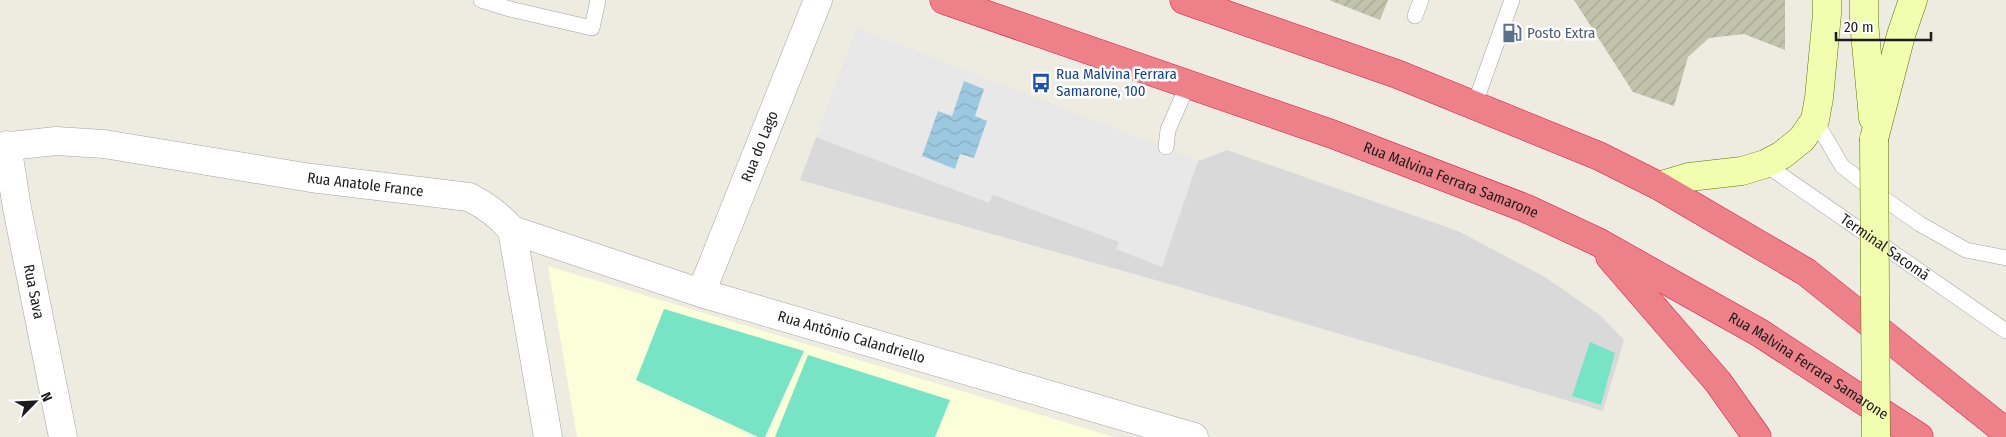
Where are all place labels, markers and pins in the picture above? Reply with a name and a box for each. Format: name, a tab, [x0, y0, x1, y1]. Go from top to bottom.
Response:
fuel station icon: Posto Extra	[1501, 22, 1523, 44]
place label: Posto Extra	[1527, 24, 1595, 42]
place label: Rua Malvina Ferrara Samarone, 100	[1056, 65, 1177, 100]
bus stop icon: Rua Malvina Ferrara Samarone, 100	[1030, 72, 1052, 94]

